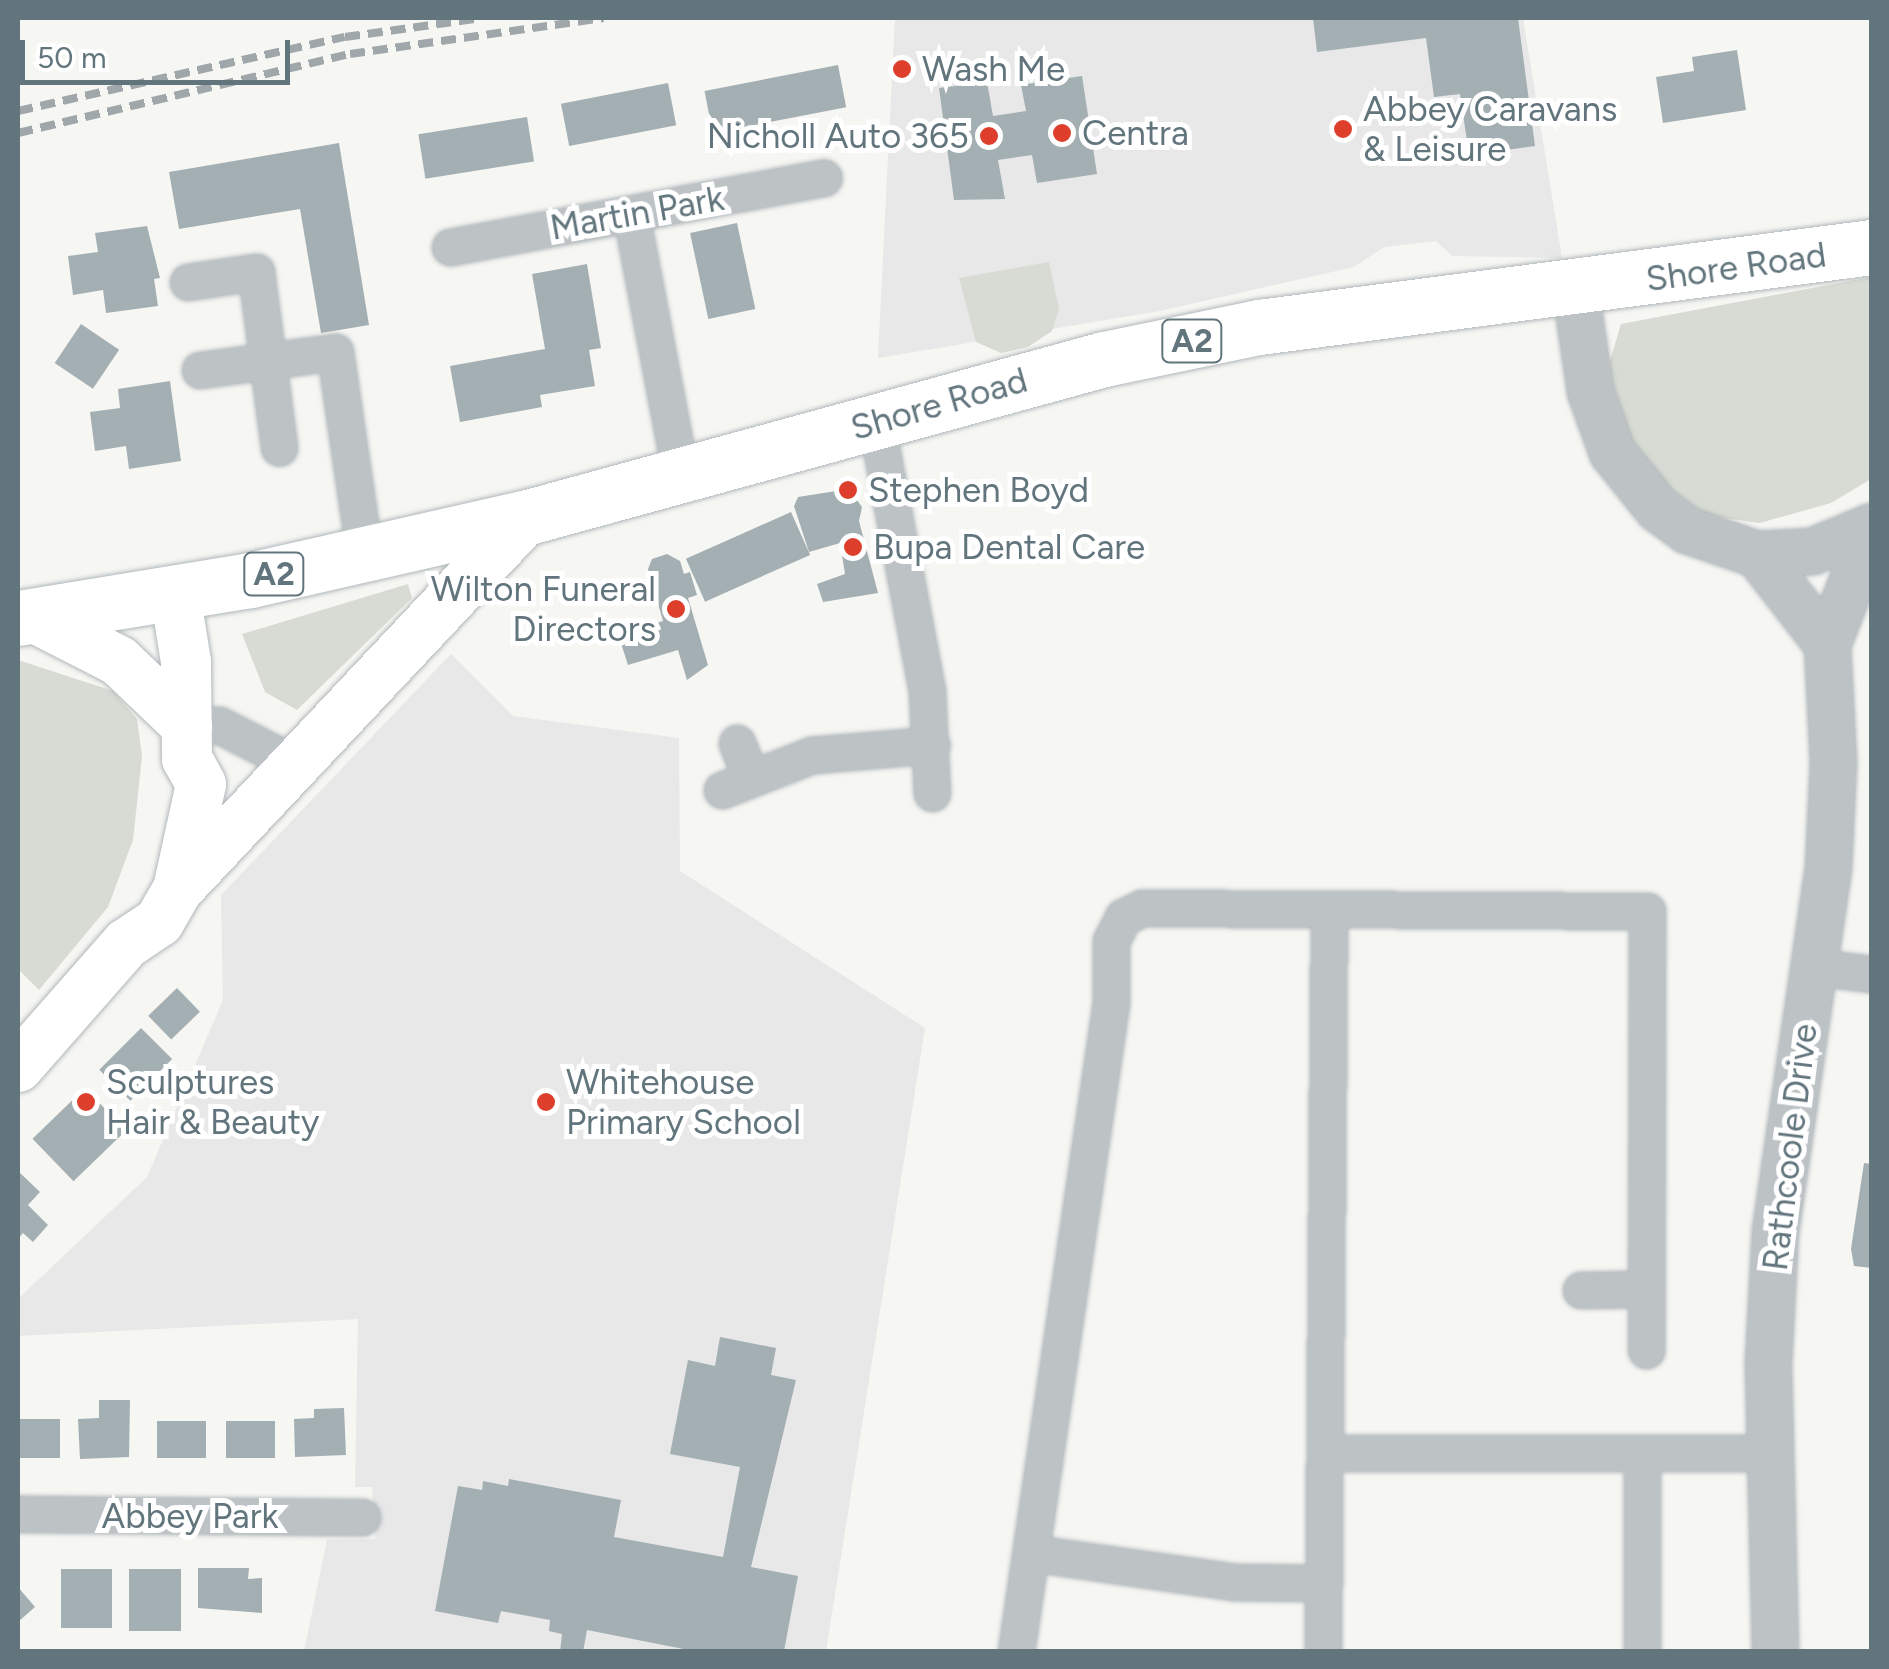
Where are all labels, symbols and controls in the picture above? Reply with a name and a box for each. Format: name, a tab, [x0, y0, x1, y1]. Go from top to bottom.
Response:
scale bar	[25, 20, 295, 82]
text: 50 m	[37, 39, 106, 76]
place label: Wash Me	[922, 48, 1065, 90]
marker: Wash Me	[891, 58, 913, 80]
place label: Abbey Caravans & Leisure	[1363, 88, 1617, 170]
place label: Centra	[1082, 112, 1189, 154]
place label: Nicholl Auto 365	[707, 115, 969, 157]
marker: Abbey Caravans & Leisure	[1332, 118, 1354, 140]
marker: Centra	[1051, 122, 1073, 144]
marker: Nicholl Auto 365	[978, 125, 1000, 147]
street label: Martin Park	[547, 177, 727, 249]
street label: Shore Road	[1643, 234, 1829, 300]
road number: A2	[1160, 314, 1224, 368]
street label: Shore Road	[846, 359, 1032, 449]
place label: Stephen Boyd	[868, 469, 1089, 511]
marker: Stephen Boyd	[837, 479, 859, 501]
place label: Bupa Dental Care	[873, 526, 1145, 568]
marker: Bupa Dental Care	[842, 536, 864, 558]
road number: A2	[242, 547, 306, 601]
place label: Wilton Funeral Directors	[431, 568, 656, 650]
marker: Wilton Funeral Directors	[665, 598, 687, 620]
street label: Rathcoole Drive	[1754, 1021, 1826, 1273]
place label: Sculptures Hair & Beauty	[106, 1061, 319, 1143]
place label: Whitehouse Primary School	[566, 1061, 801, 1143]
marker: Sculptures Hair & Beauty	[75, 1091, 97, 1113]
marker: Whitehouse Primary School	[535, 1091, 557, 1113]
street label: Abbey Park	[102, 1495, 278, 1537]

